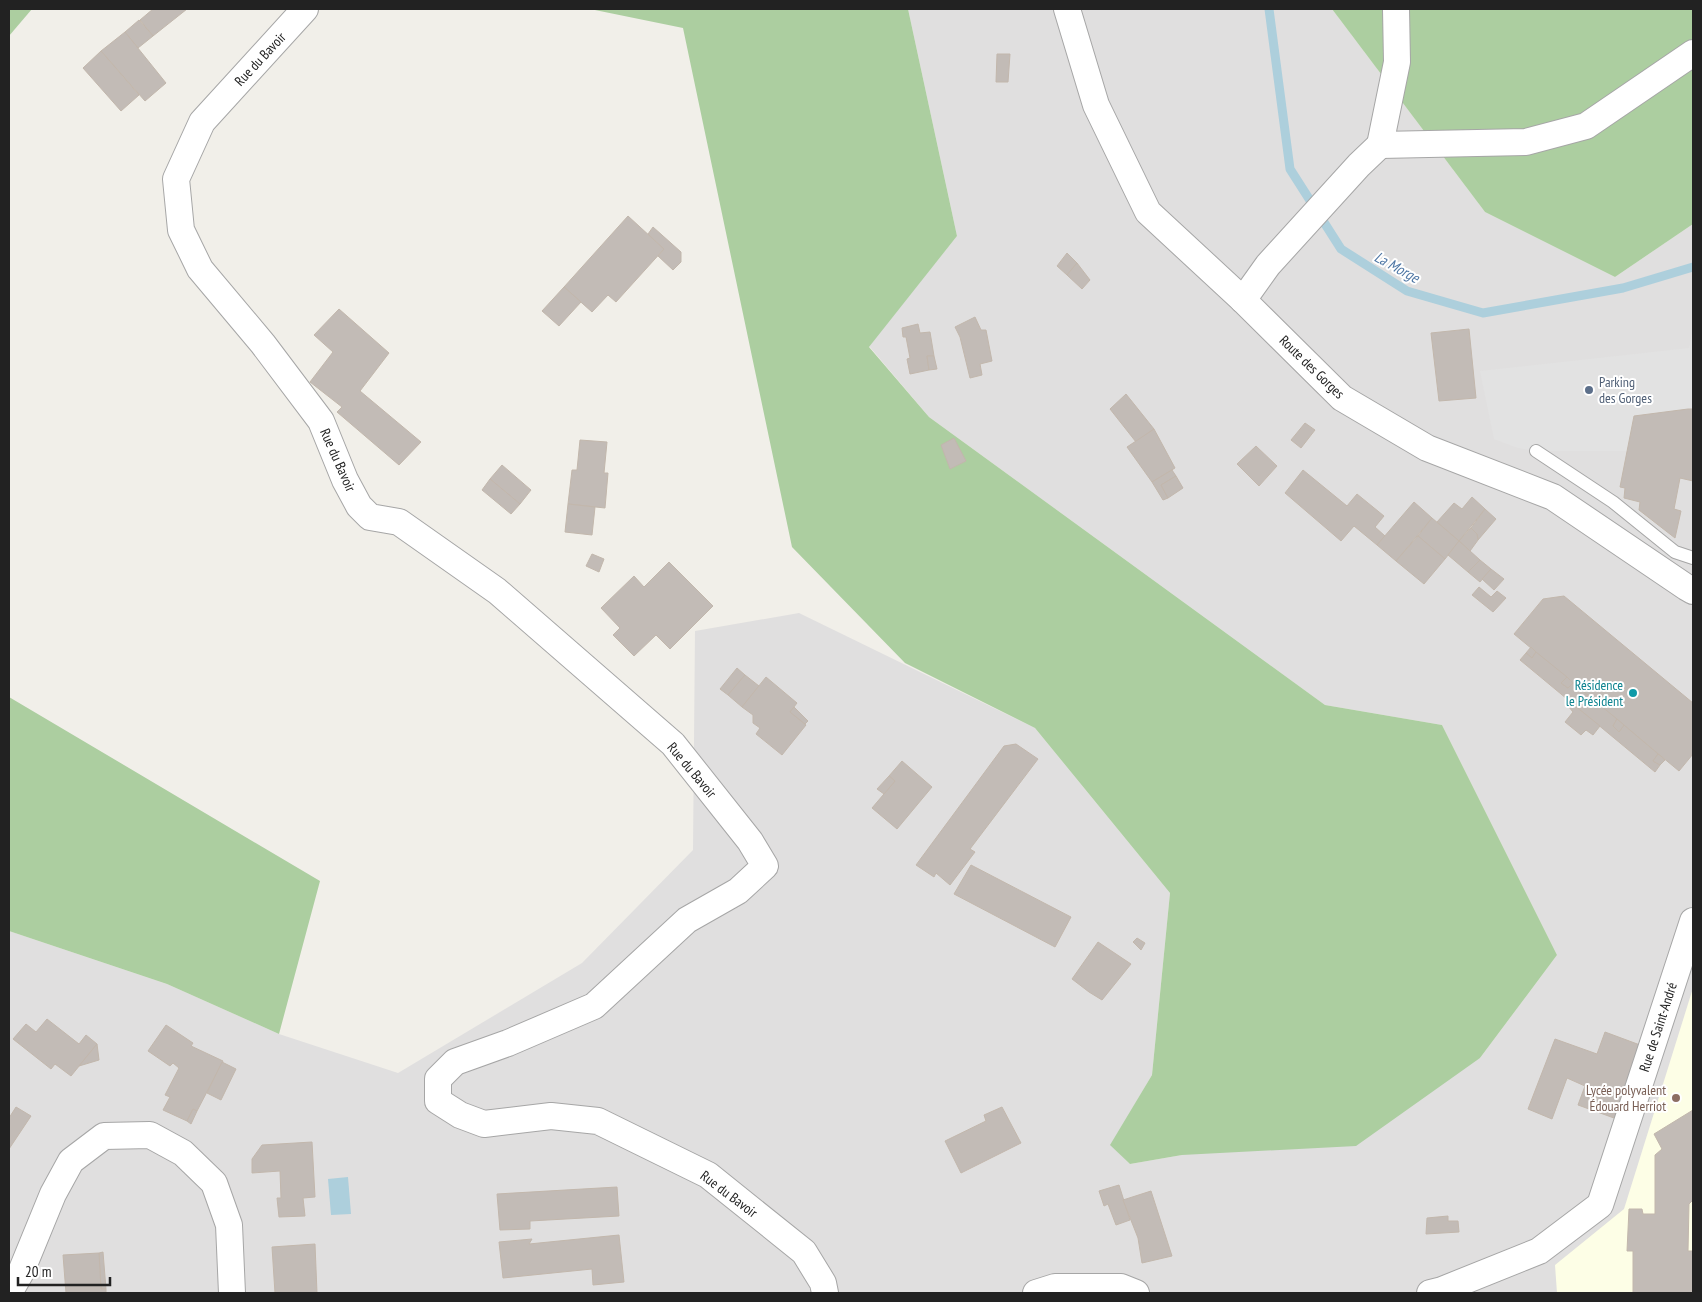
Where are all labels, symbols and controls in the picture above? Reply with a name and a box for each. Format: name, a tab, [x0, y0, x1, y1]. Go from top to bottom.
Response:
street label: Rue du Bavoir	[231, 28, 290, 90]
water label: La Morge	[1371, 247, 1423, 287]
street label: Route des Gorges	[1276, 331, 1349, 403]
place label: Parking des Gorges	[1599, 373, 1652, 407]
marker: Parking des Gorges	[1583, 384, 1595, 396]
street label: Rue du Bavoir	[316, 426, 360, 495]
place label: Résidence le Président	[1566, 676, 1623, 710]
marker: Résidence le Président	[1627, 687, 1639, 699]
street label: Rue du Bavoir	[664, 738, 721, 802]
street label: Rue de Saint-André	[1635, 980, 1681, 1074]
place label: Lycée polyvalent Édouard Herriot	[1586, 1081, 1666, 1115]
marker: Lycée polyvalent Édouard Herriot	[1670, 1092, 1682, 1104]
street label: Rue du Bavoir	[697, 1167, 761, 1222]
scale bar	[18, 1254, 110, 1286]
text: 20 m	[25, 1262, 51, 1281]

